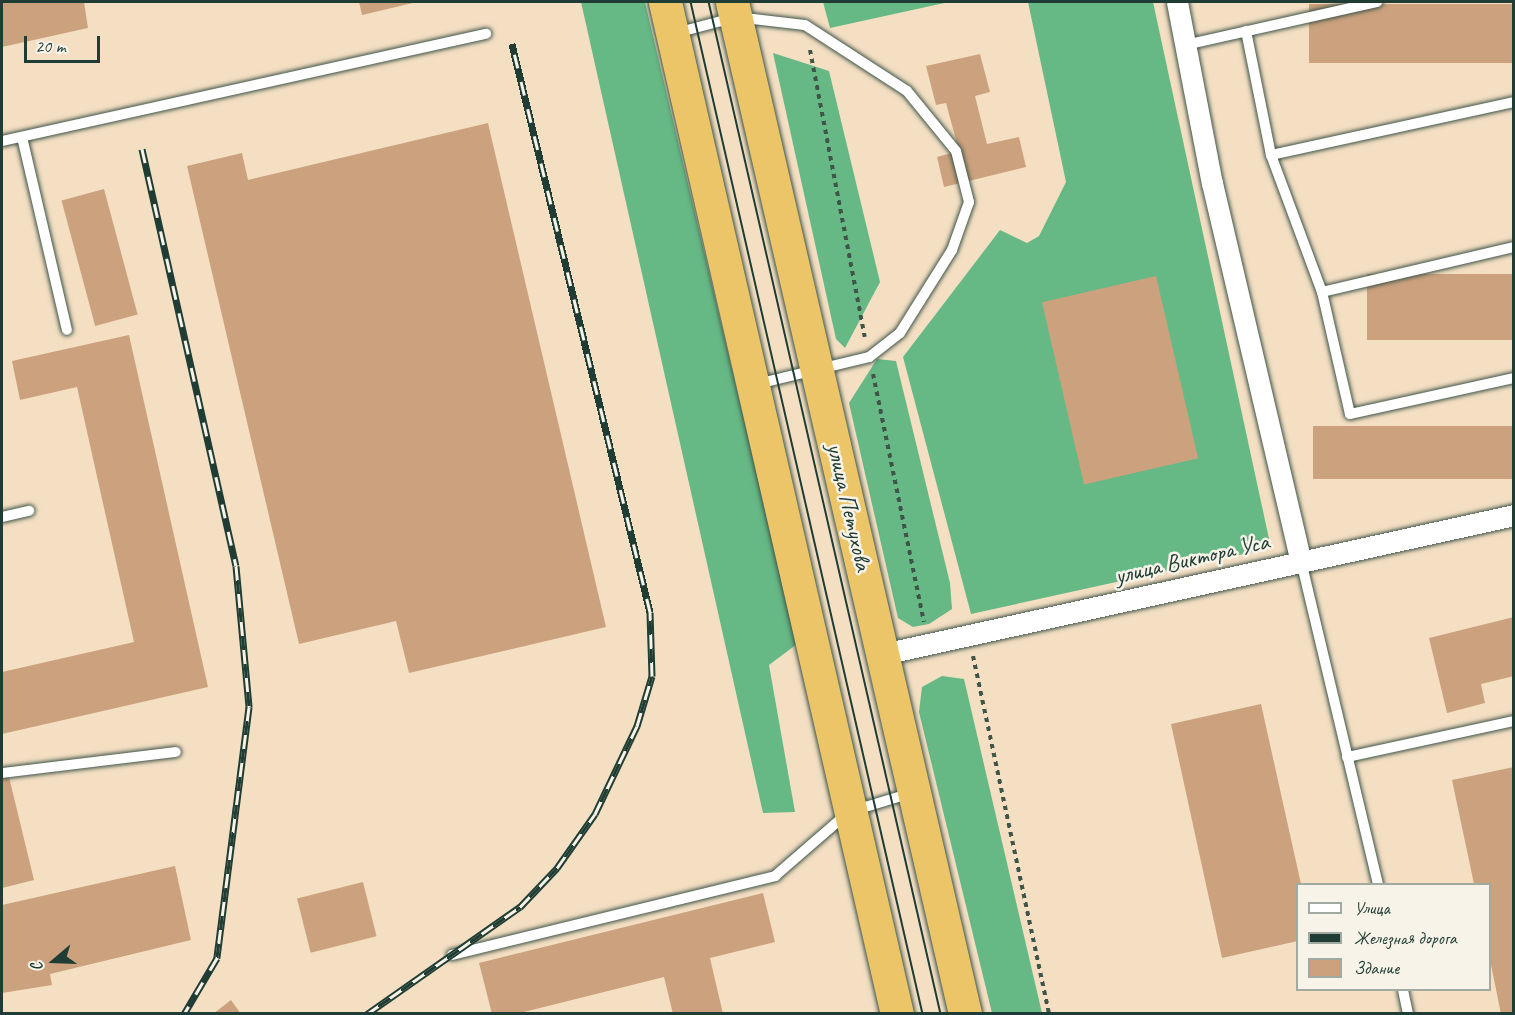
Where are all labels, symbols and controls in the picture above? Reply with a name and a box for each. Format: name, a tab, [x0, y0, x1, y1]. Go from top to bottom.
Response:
scale bar	[27, 24, 104, 62]
text: 20 m	[35, 35, 66, 57]
street label: улица Петухова	[820, 441, 878, 573]
street label: улица Виктора Уса	[1111, 527, 1273, 591]
legend	[1296, 883, 1491, 991]
text: Улица	[1354, 897, 1390, 919]
text: Железная дорога	[1354, 927, 1457, 949]
north arrow	[24, 931, 84, 991]
text: Здание	[1354, 957, 1399, 979]
text: С	[26, 960, 48, 974]

